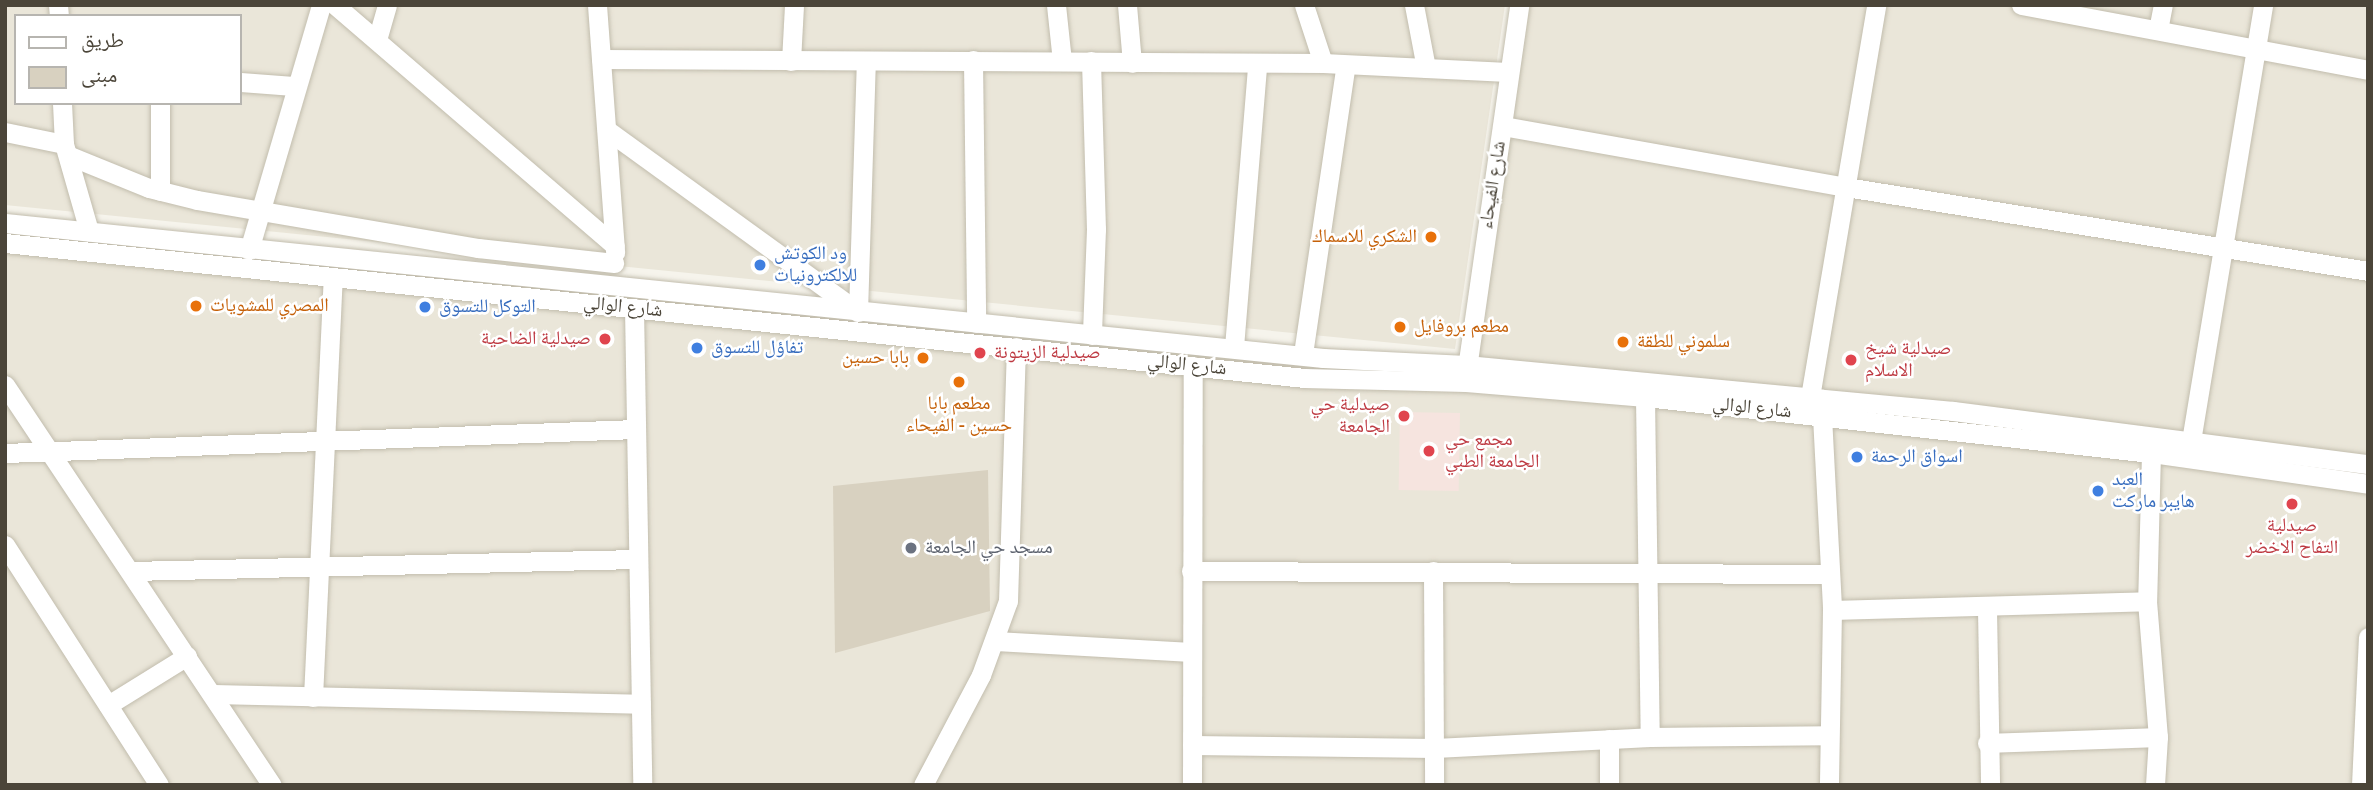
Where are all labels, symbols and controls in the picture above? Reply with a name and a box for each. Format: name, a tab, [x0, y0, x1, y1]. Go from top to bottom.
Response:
legend	[14, 14, 242, 105]
text: طريق	[81, 27, 124, 53]
text: مبنى	[81, 62, 117, 88]
street label: شارع الفيحاء	[1475, 139, 1511, 231]
place label: الشكري للاسماك	[1312, 226, 1417, 248]
marker: الشكري للاسماك	[1423, 229, 1439, 245]
place label: ود الكوتش للالكترونيات	[774, 243, 857, 287]
marker: ود الكوتش للالكترونيات	[752, 257, 768, 273]
street label: شارع الوالي	[582, 292, 664, 322]
place label: المصري للمشويات	[210, 295, 329, 317]
place label: التوكل للتسوق	[439, 296, 536, 318]
marker: المصري للمشويات	[188, 298, 204, 314]
marker: التوكل للتسوق	[417, 299, 433, 315]
place label: مطعم بروفايل	[1414, 316, 1509, 338]
marker: مطعم بروفايل	[1392, 319, 1408, 335]
place label: صيدلية الضاحية	[481, 328, 591, 350]
marker: صيدلية الضاحية	[597, 331, 613, 347]
place label: سلموني للطقة	[1637, 331, 1730, 353]
marker: سلموني للطقة	[1615, 334, 1631, 350]
place label: تفاؤل للتسوق	[711, 337, 803, 359]
place label: صيدلية شيخ الاسلام	[1865, 338, 1951, 382]
marker: تفاؤل للتسوق	[689, 340, 705, 356]
place label: صيدلية الزيتونة	[994, 342, 1101, 364]
marker: صيدلية الزيتونة	[972, 345, 988, 361]
place label: بابا حسين	[842, 347, 909, 369]
marker: بابا حسين	[915, 350, 931, 366]
street label: شارع الوالي	[1146, 350, 1228, 380]
marker: صيدلية شيخ الاسلام	[1843, 352, 1859, 368]
marker: مطعم بابا حسين - الفيحاء	[951, 374, 967, 390]
place label: مطعم بابا حسين - الفيحاء	[906, 393, 1012, 437]
street label: شارع الوالي	[1711, 393, 1793, 423]
place label: صيدلية حي الجامعة	[1310, 394, 1390, 438]
marker: صيدلية حي الجامعة	[1396, 408, 1412, 424]
place label: مجمع حي الجامعة الطبي	[1445, 429, 1539, 473]
marker: مجمع حي الجامعة الطبي	[1419, 441, 1439, 461]
place label: اسواق الرحمة	[1871, 446, 1963, 468]
marker: اسواق الرحمة	[1849, 449, 1865, 465]
place label: العبد هايبر ماركت	[2112, 469, 2195, 513]
marker: العبد هايبر ماركت	[2090, 483, 2106, 499]
marker: صيدلية التفاح الاخضر	[2284, 496, 2300, 512]
place label: صيدلية التفاح الاخضر	[2246, 515, 2338, 559]
place label: مسجد حي الجامعة	[925, 537, 1053, 559]
marker: مسجد حي الجامعة	[903, 540, 919, 556]

